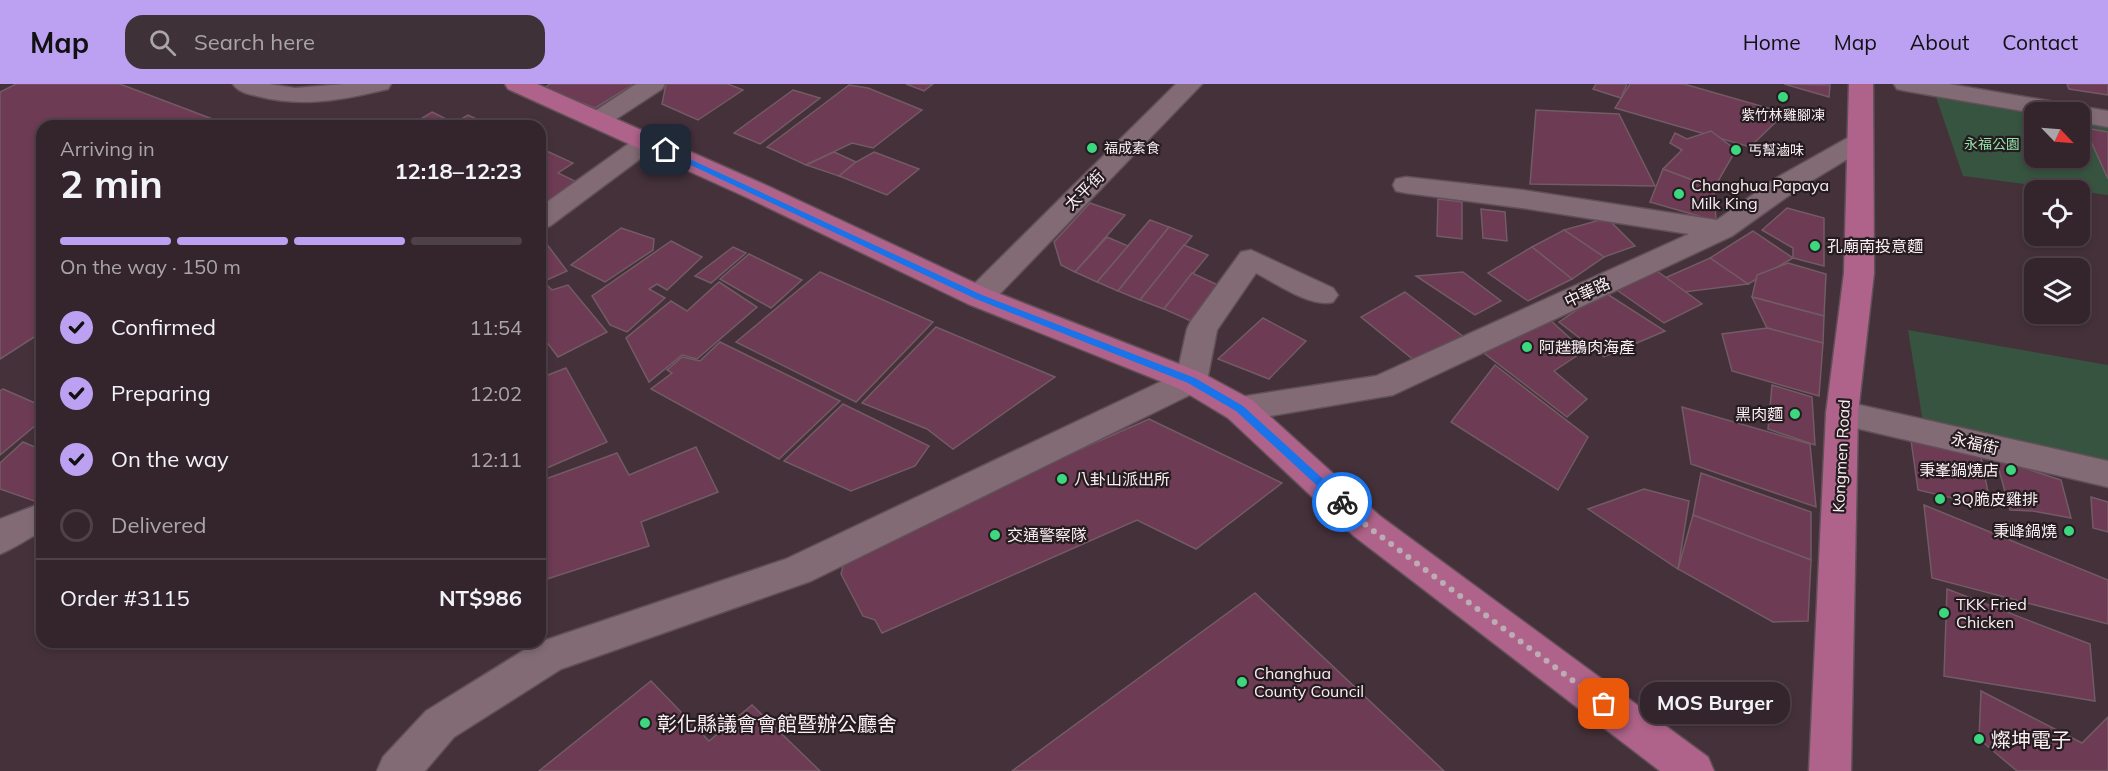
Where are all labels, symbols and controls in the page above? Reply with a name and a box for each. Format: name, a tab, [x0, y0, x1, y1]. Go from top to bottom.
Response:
search box	[125, 15, 545, 69]
text: Map	[30, 25, 89, 60]
icon: search	[146, 26, 179, 59]
text: Search here	[194, 28, 315, 56]
text: Home	[1743, 29, 1801, 55]
text: Map	[1834, 29, 1877, 55]
text: About	[1910, 29, 1969, 55]
text: Contact	[2002, 29, 2078, 55]
marker: 紫竹林雞腳凍	[1776, 90, 1790, 104]
north arrow	[2024, 102, 2090, 168]
map controls	[2024, 102, 2090, 324]
place label: 紫竹林雞腳凍	[1741, 106, 1825, 124]
pin	[640, 124, 691, 175]
icon: home	[649, 133, 682, 166]
park label: 永福公園	[1964, 135, 2020, 153]
text: Arriving in	[60, 136, 155, 161]
place label: 福成素食	[1104, 139, 1160, 157]
marker: 福成素食	[1085, 141, 1099, 155]
place label: 丐幫滷味	[1748, 141, 1804, 159]
marker: 丐幫滷味	[1729, 143, 1743, 157]
text: 12:18–12:23	[394, 157, 522, 185]
text: 2 min	[60, 159, 163, 208]
street label: 太平街	[1060, 166, 1108, 214]
place label: Changhua Papaya Milk King	[1691, 175, 1829, 213]
button: locate	[2024, 180, 2090, 246]
marker: Changhua Papaya Milk King	[1672, 187, 1686, 201]
place label: 孔廟南投意麵	[1827, 236, 1923, 256]
marker: 孔廟南投意麵	[1808, 239, 1822, 253]
text: On the way · 150 m	[60, 254, 241, 279]
button: layers	[2024, 258, 2090, 324]
street label: 中華路	[1561, 273, 1613, 311]
icon: check	[60, 311, 93, 344]
text: Confirmed	[111, 313, 216, 341]
text: 11:54	[469, 315, 522, 340]
place label: 阿趖鵝肉海產	[1539, 337, 1635, 357]
marker: 阿趖鵝肉海產	[1520, 340, 1534, 354]
icon: check	[60, 377, 93, 410]
text: Preparing	[111, 379, 211, 407]
text: 12:02	[469, 381, 522, 406]
street label: Kongmen Road	[1828, 399, 1854, 513]
place label: 黑肉麵	[1735, 404, 1783, 424]
marker: 黑肉麵	[1788, 407, 1802, 421]
street label: 永福街	[1949, 428, 2001, 458]
icon: check	[60, 443, 93, 476]
text: On the way	[111, 445, 229, 473]
text: 12:11	[469, 447, 522, 472]
place label: 秉峯鍋燒店	[1919, 460, 1999, 480]
marker: 秉峯鍋燒店	[2004, 463, 2018, 477]
place label: 八卦山派出所	[1074, 469, 1170, 489]
marker: 八卦山派出所	[1055, 472, 1069, 486]
courier	[1312, 472, 1372, 532]
icon: bike	[1326, 486, 1359, 519]
place label: 3Q脆皮雞排	[1952, 489, 2038, 509]
marker: 3Q脆皮雞排	[1933, 492, 1947, 506]
text: Delivered	[111, 511, 206, 539]
place label: 秉峰鍋燒	[1993, 521, 2057, 541]
marker: 秉峰鍋燒	[2062, 524, 2076, 538]
place label: 交通警察隊	[1007, 525, 1087, 545]
marker: 交通警察隊	[988, 528, 1002, 542]
text: Order #3115	[60, 584, 190, 612]
text: NT$986	[439, 584, 522, 612]
place label: TKK Fried Chicken	[1956, 594, 2027, 632]
marker: TKK Fried Chicken	[1937, 606, 1951, 620]
place label: Changhua County Council	[1254, 663, 1364, 701]
marker: Changhua County Council	[1235, 675, 1249, 689]
pin	[1578, 678, 1629, 729]
callout: MOS Burger	[1640, 683, 1790, 725]
icon: bag	[1587, 687, 1620, 720]
text: MOS Burger	[1657, 690, 1773, 715]
place label: 彰化縣議會會館暨辦公廳舍	[657, 711, 897, 736]
marker: 彰化縣議會會館暨辦公廳舍	[638, 716, 652, 730]
place label: 燦坤電子	[1991, 727, 2071, 752]
marker: 燦坤電子	[1972, 732, 1986, 746]

